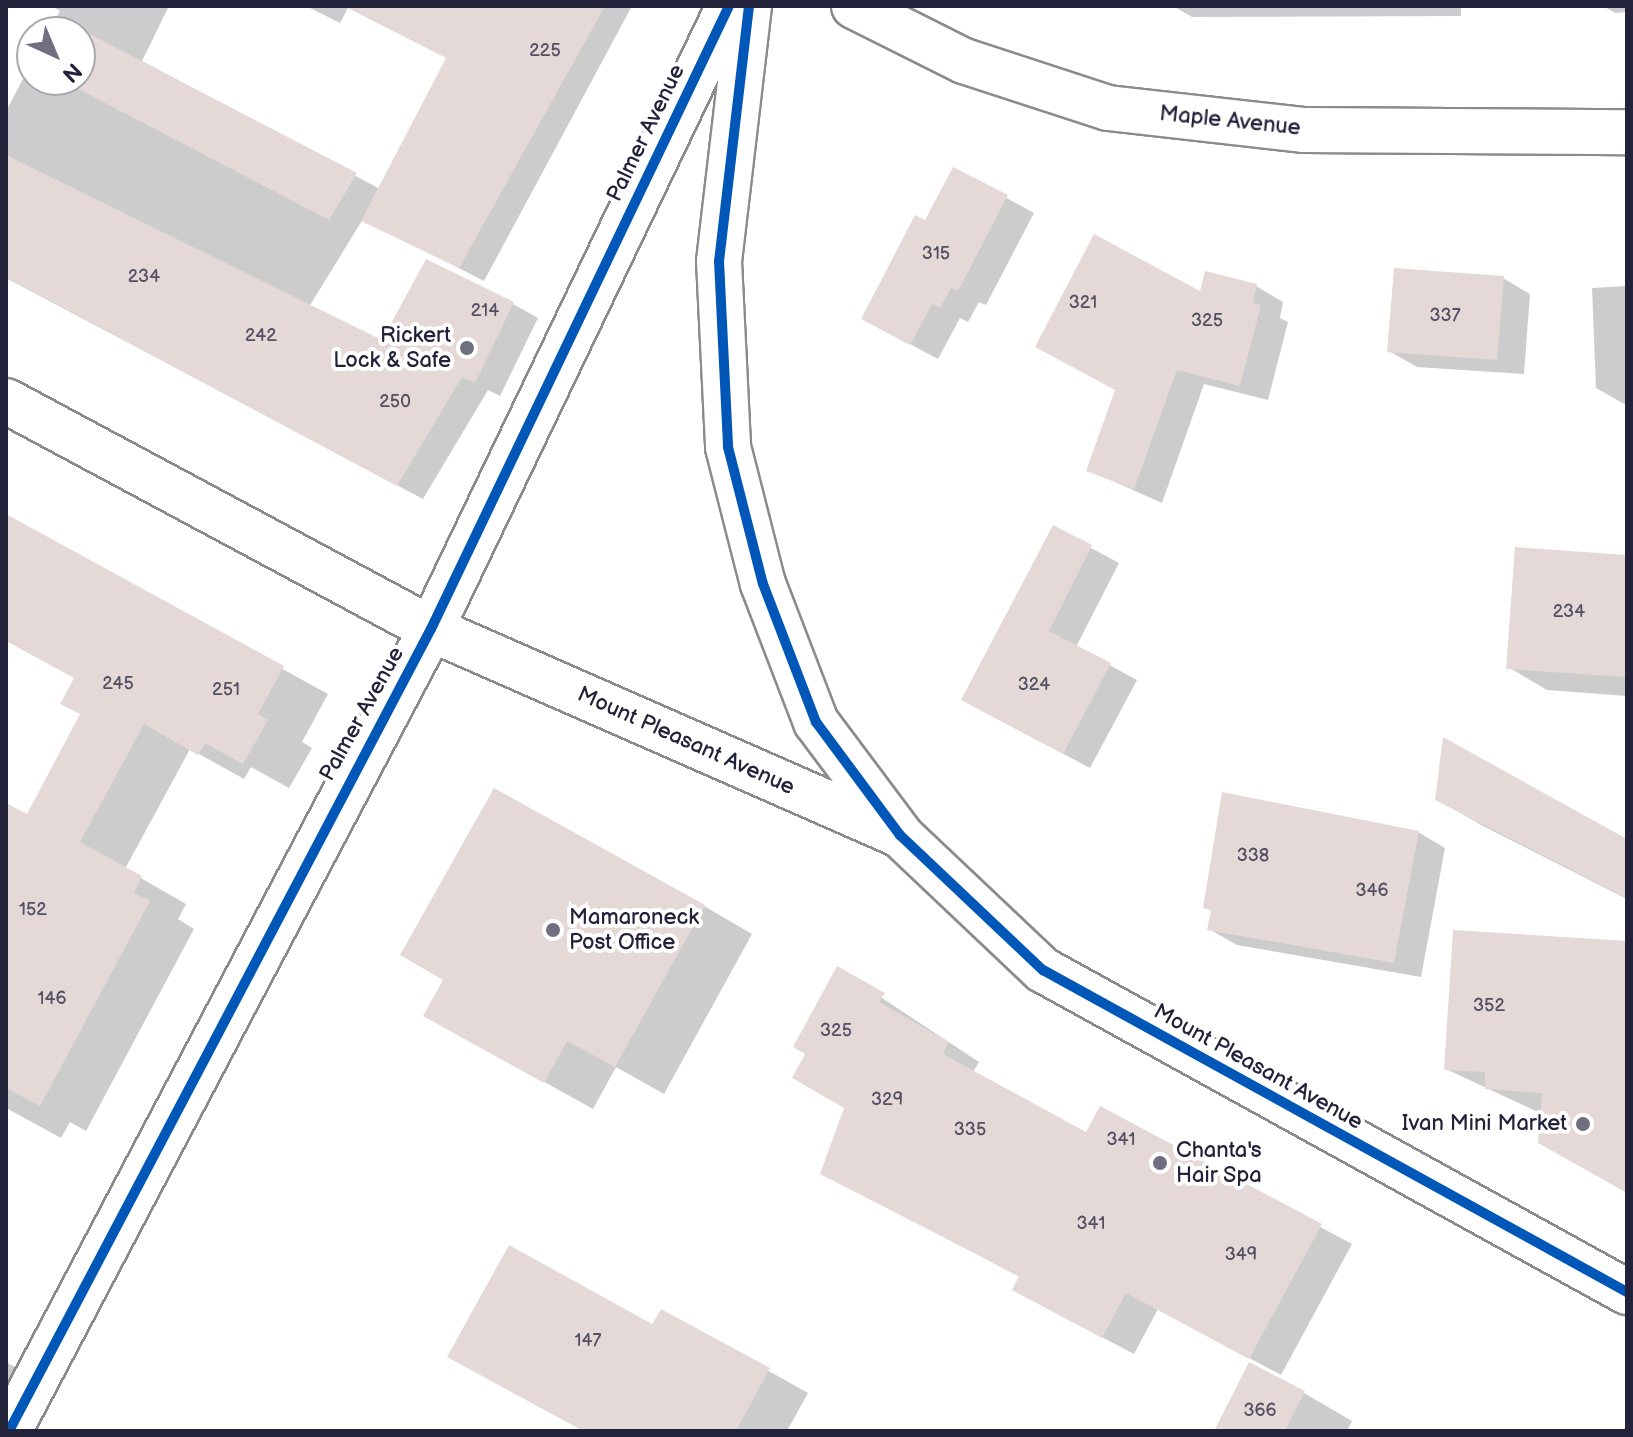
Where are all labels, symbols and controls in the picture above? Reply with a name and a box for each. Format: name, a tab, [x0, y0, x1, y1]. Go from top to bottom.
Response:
north arrow	[16, 16, 96, 96]
house number: 225	[529, 40, 561, 62]
text: N	[56, 57, 87, 88]
street label: Palmer Avenue	[601, 60, 691, 206]
street label: Maple Avenue	[1158, 100, 1302, 142]
house number: 315	[922, 243, 950, 265]
house number: 234	[128, 266, 160, 288]
house number: 321	[1069, 292, 1097, 314]
house number: 214	[471, 300, 499, 322]
house number: 337	[1430, 305, 1460, 327]
house number: 325	[1191, 310, 1223, 332]
place label: Rickert Lock & Safe	[333, 322, 451, 374]
house number: 242	[245, 325, 277, 347]
marker: Rickert Lock & Safe	[458, 339, 476, 357]
house number: 250	[379, 391, 411, 413]
house number: 234	[1553, 601, 1585, 623]
street label: Palmer Avenue	[314, 642, 410, 786]
house number: 245	[102, 673, 134, 695]
house number: 324	[1018, 674, 1050, 696]
house number: 251	[212, 679, 240, 701]
street label: Mount Pleasant Avenue	[573, 681, 799, 801]
house number: 338	[1237, 845, 1269, 867]
house number: 346	[1355, 880, 1389, 902]
house number: 152	[19, 899, 47, 921]
place label: Mamaroneck Post Office	[569, 904, 699, 956]
marker: Mamaroneck Post Office	[544, 921, 562, 939]
house number: 146	[38, 988, 66, 1010]
house number: 352	[1473, 995, 1505, 1017]
street label: Mount Pleasant Avenue	[1149, 998, 1367, 1136]
house number: 325	[820, 1020, 852, 1042]
house number: 329	[871, 1089, 903, 1111]
place label: Ivan Mini Market	[1402, 1111, 1567, 1137]
marker: Ivan Mini Market	[1574, 1115, 1592, 1133]
house number: 335	[954, 1119, 986, 1141]
house number: 341	[1106, 1129, 1136, 1151]
place label: Chanta's Hair Spa	[1176, 1137, 1262, 1188]
marker: Chanta's Hair Spa	[1151, 1154, 1169, 1172]
house number: 341	[1076, 1213, 1106, 1235]
house number: 349	[1225, 1244, 1257, 1266]
house number: 147	[575, 1330, 601, 1352]
house number: 366	[1243, 1400, 1277, 1422]

